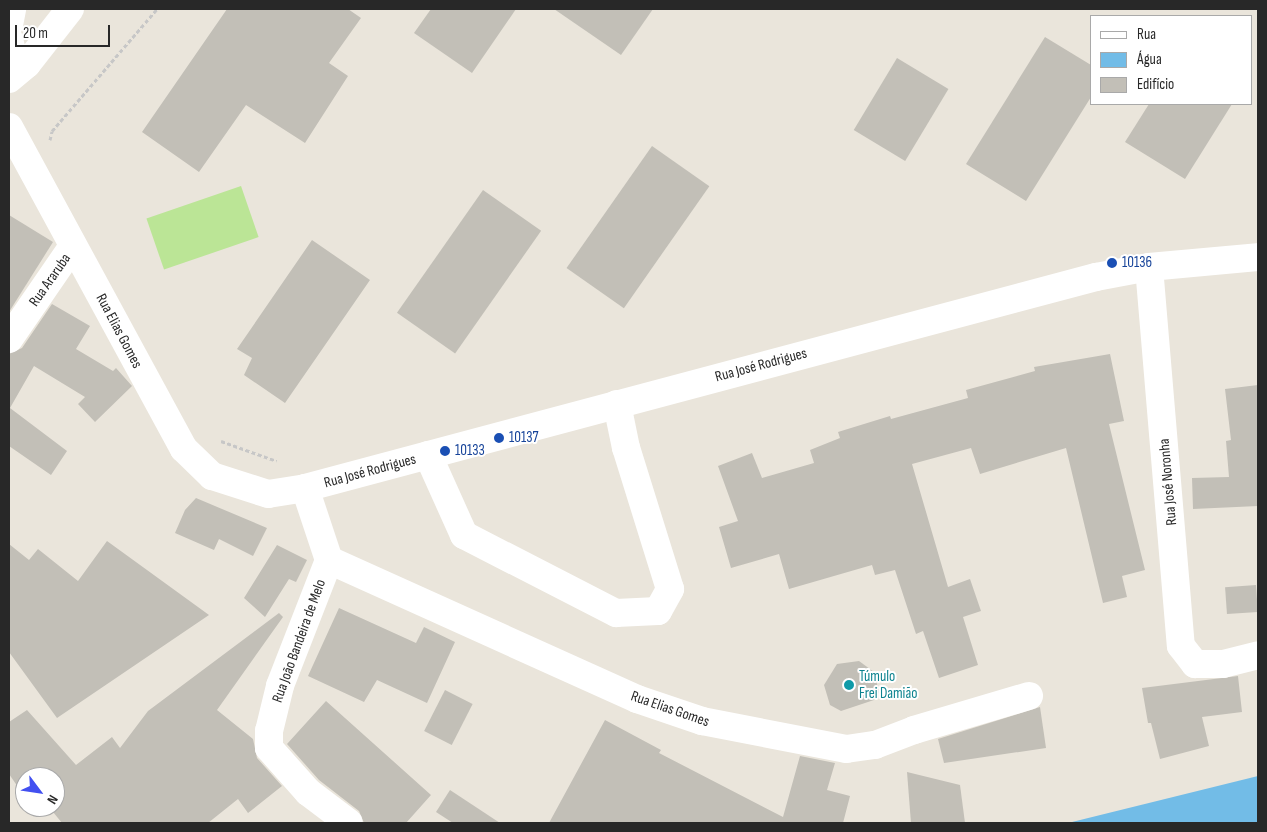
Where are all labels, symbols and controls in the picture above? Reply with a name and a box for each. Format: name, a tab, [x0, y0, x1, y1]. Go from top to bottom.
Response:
scale bar	[18, 15, 112, 47]
legend	[1090, 15, 1252, 105]
text: 20 m	[23, 24, 48, 43]
text: Rua	[1137, 25, 1156, 44]
text: Água	[1137, 50, 1162, 69]
text: Edifício	[1137, 75, 1174, 94]
street label: Rua Araruba	[25, 250, 75, 310]
place label: 10136	[1122, 254, 1152, 272]
marker: 10136	[1106, 257, 1118, 269]
street label: Rua Elias Gomes	[92, 291, 146, 371]
street label: Rua José Rodrigues	[713, 344, 809, 386]
place label: 10137	[509, 429, 538, 447]
marker: 10137	[493, 432, 505, 444]
street label: Rua José Noronha	[1155, 438, 1181, 526]
place label: 10133	[455, 442, 485, 460]
marker: 10133	[439, 445, 451, 457]
street label: Rua José Rodrigues	[322, 450, 418, 492]
street label: Rua João Bandeira de Melo	[268, 577, 330, 705]
place label: Túmulo Frei Damião	[859, 667, 917, 702]
marker: Túmulo Frei Damião	[843, 679, 855, 691]
street label: Rua Elias Gomes	[628, 687, 712, 731]
north arrow	[15, 767, 65, 817]
text: N	[43, 792, 62, 807]

